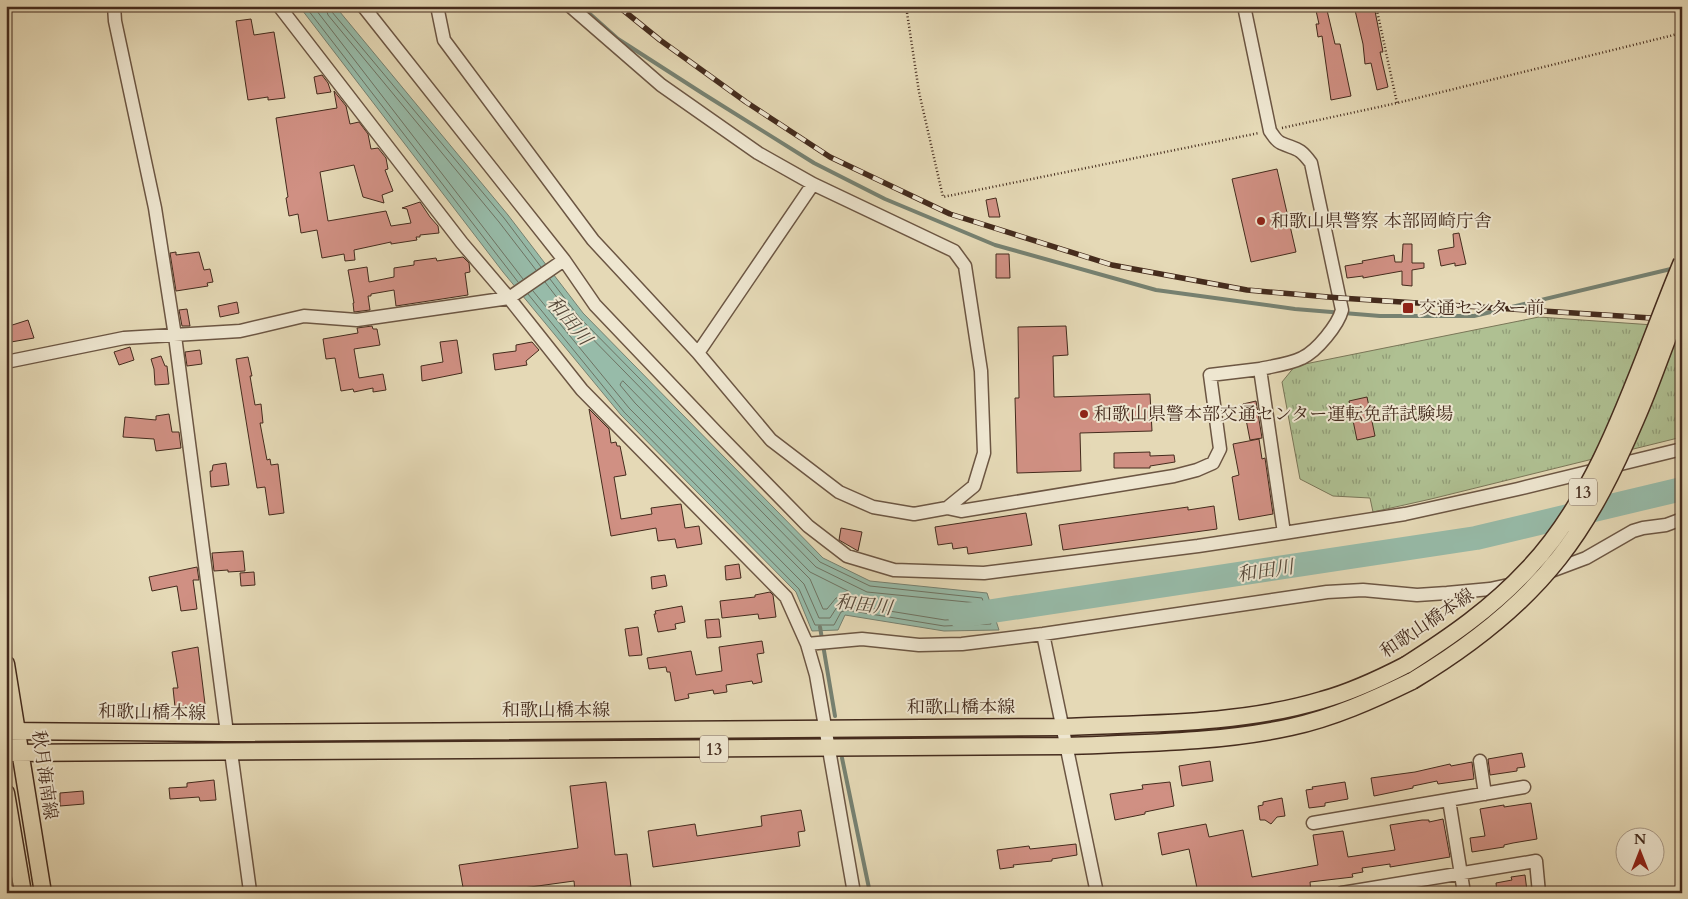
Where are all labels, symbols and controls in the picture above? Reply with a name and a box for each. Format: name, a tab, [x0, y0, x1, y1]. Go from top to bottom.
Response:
place label: 和歌山県警察 本部岡崎庁舎	[1271, 209, 1492, 234]
marker: 和歌山県警察 本部岡崎庁舎	[1255, 215, 1267, 227]
water label: 和田川	[541, 290, 599, 352]
place label: 交通センター前	[1419, 296, 1544, 321]
marker: 交通センター前	[1401, 301, 1415, 315]
place label: 和歌山県警本部交通センター運転免許試験場	[1094, 402, 1453, 427]
marker: 和歌山県警本部交通センター運転免許試験場	[1078, 408, 1090, 420]
road number: 13	[1569, 478, 1597, 506]
water label: 和田川	[1235, 553, 1297, 588]
street label: 和歌山橋本線	[1376, 583, 1479, 664]
water label: 和田川	[834, 589, 896, 622]
street label: 和歌山橋本線	[907, 695, 1015, 720]
street label: 和歌山橋本線	[502, 698, 610, 723]
street label: 和歌山橋本線	[98, 699, 206, 726]
street label: 秋月海南線	[26, 729, 63, 821]
road number: 13	[700, 736, 728, 762]
north arrow	[1616, 826, 1666, 876]
text: N	[1634, 830, 1646, 849]

